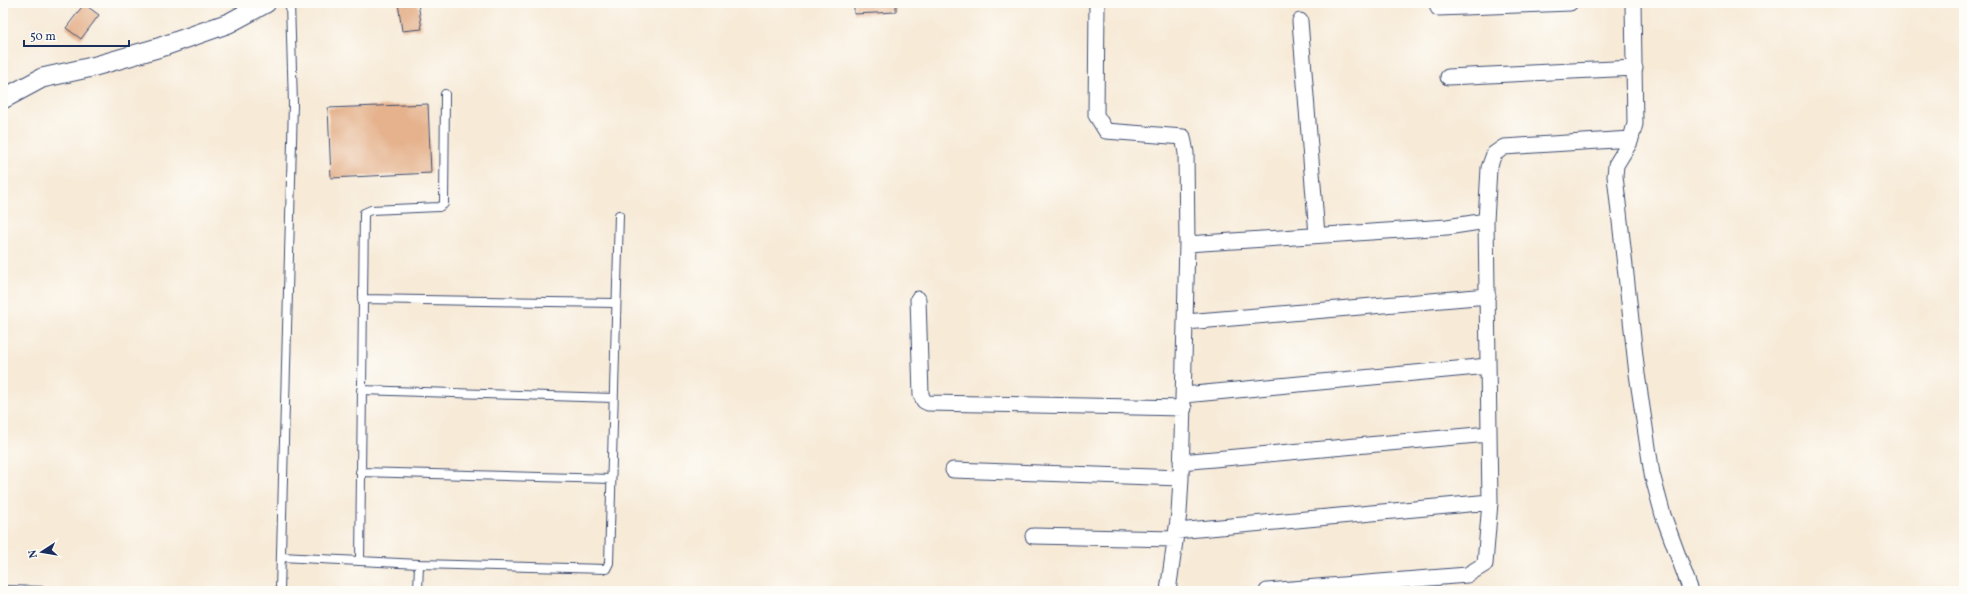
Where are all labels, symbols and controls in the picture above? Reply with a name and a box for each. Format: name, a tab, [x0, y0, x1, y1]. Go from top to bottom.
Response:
scale bar	[24, 22, 129, 48]
text: 50 m	[30, 29, 56, 45]
north arrow	[22, 532, 62, 572]
text: N	[26, 548, 42, 559]

